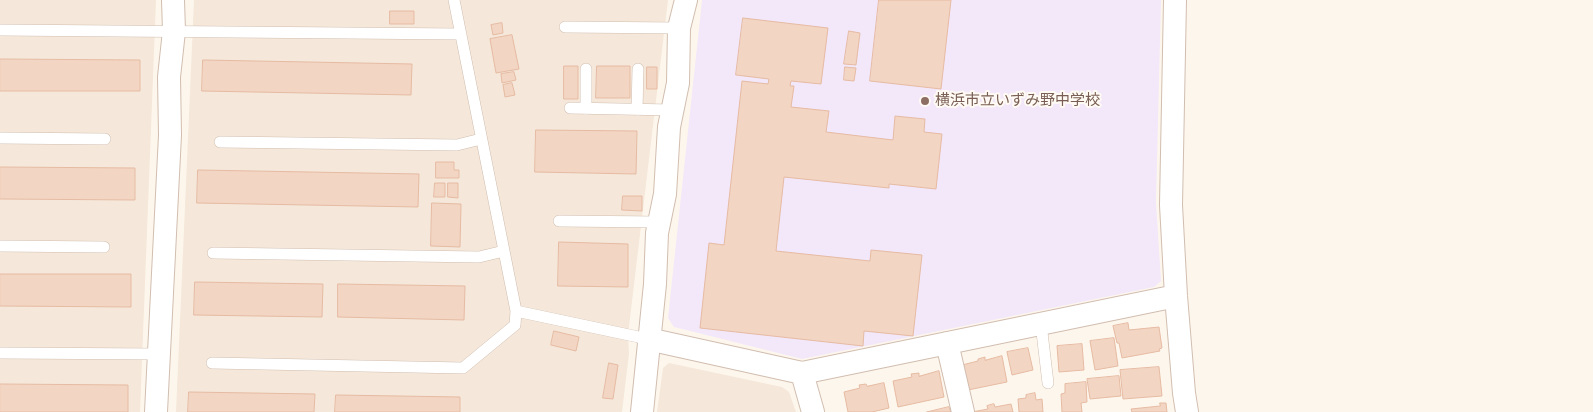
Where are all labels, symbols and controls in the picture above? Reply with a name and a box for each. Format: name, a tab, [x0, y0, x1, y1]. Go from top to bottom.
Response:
place label: 横浜市立いずみ野中学校	[935, 92, 1100, 110]
marker: 横浜市立いずみ野中学校	[919, 95, 931, 107]

